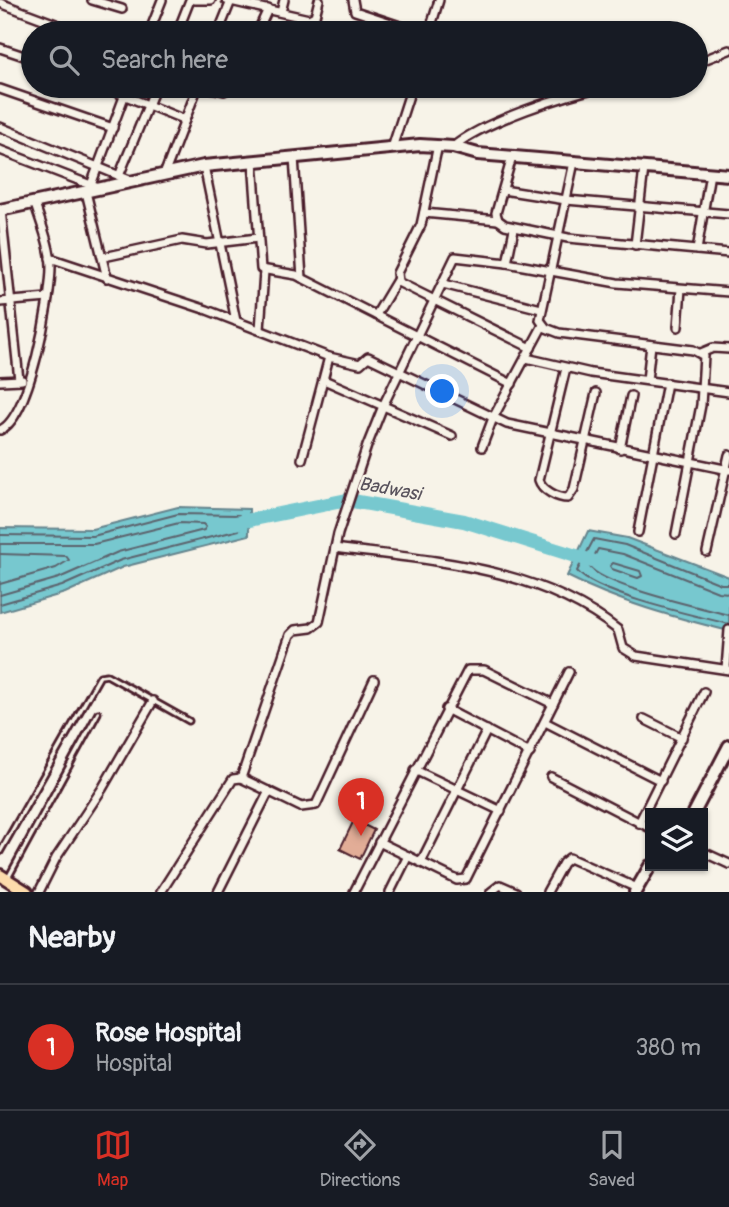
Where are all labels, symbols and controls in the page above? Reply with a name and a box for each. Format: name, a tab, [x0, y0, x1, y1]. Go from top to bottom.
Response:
search box	[21, 21, 708, 98]
icon: search	[45, 41, 83, 79]
text: Search here	[101, 44, 228, 76]
your location	[425, 374, 459, 408]
water label: Badwasi	[357, 472, 425, 507]
pin: 1	[338, 778, 384, 836]
map controls	[645, 808, 708, 871]
button: layers	[645, 808, 708, 871]
text: Nearby	[28, 919, 115, 956]
text: Rose Hospital	[95, 1017, 242, 1049]
text: 1	[47, 1033, 56, 1062]
text: 380 m	[635, 1033, 701, 1062]
text: Hospital	[95, 1049, 173, 1078]
tab: Map	[94, 1126, 132, 1192]
tab: Directions	[320, 1126, 400, 1192]
tab: Saved	[588, 1126, 635, 1192]

